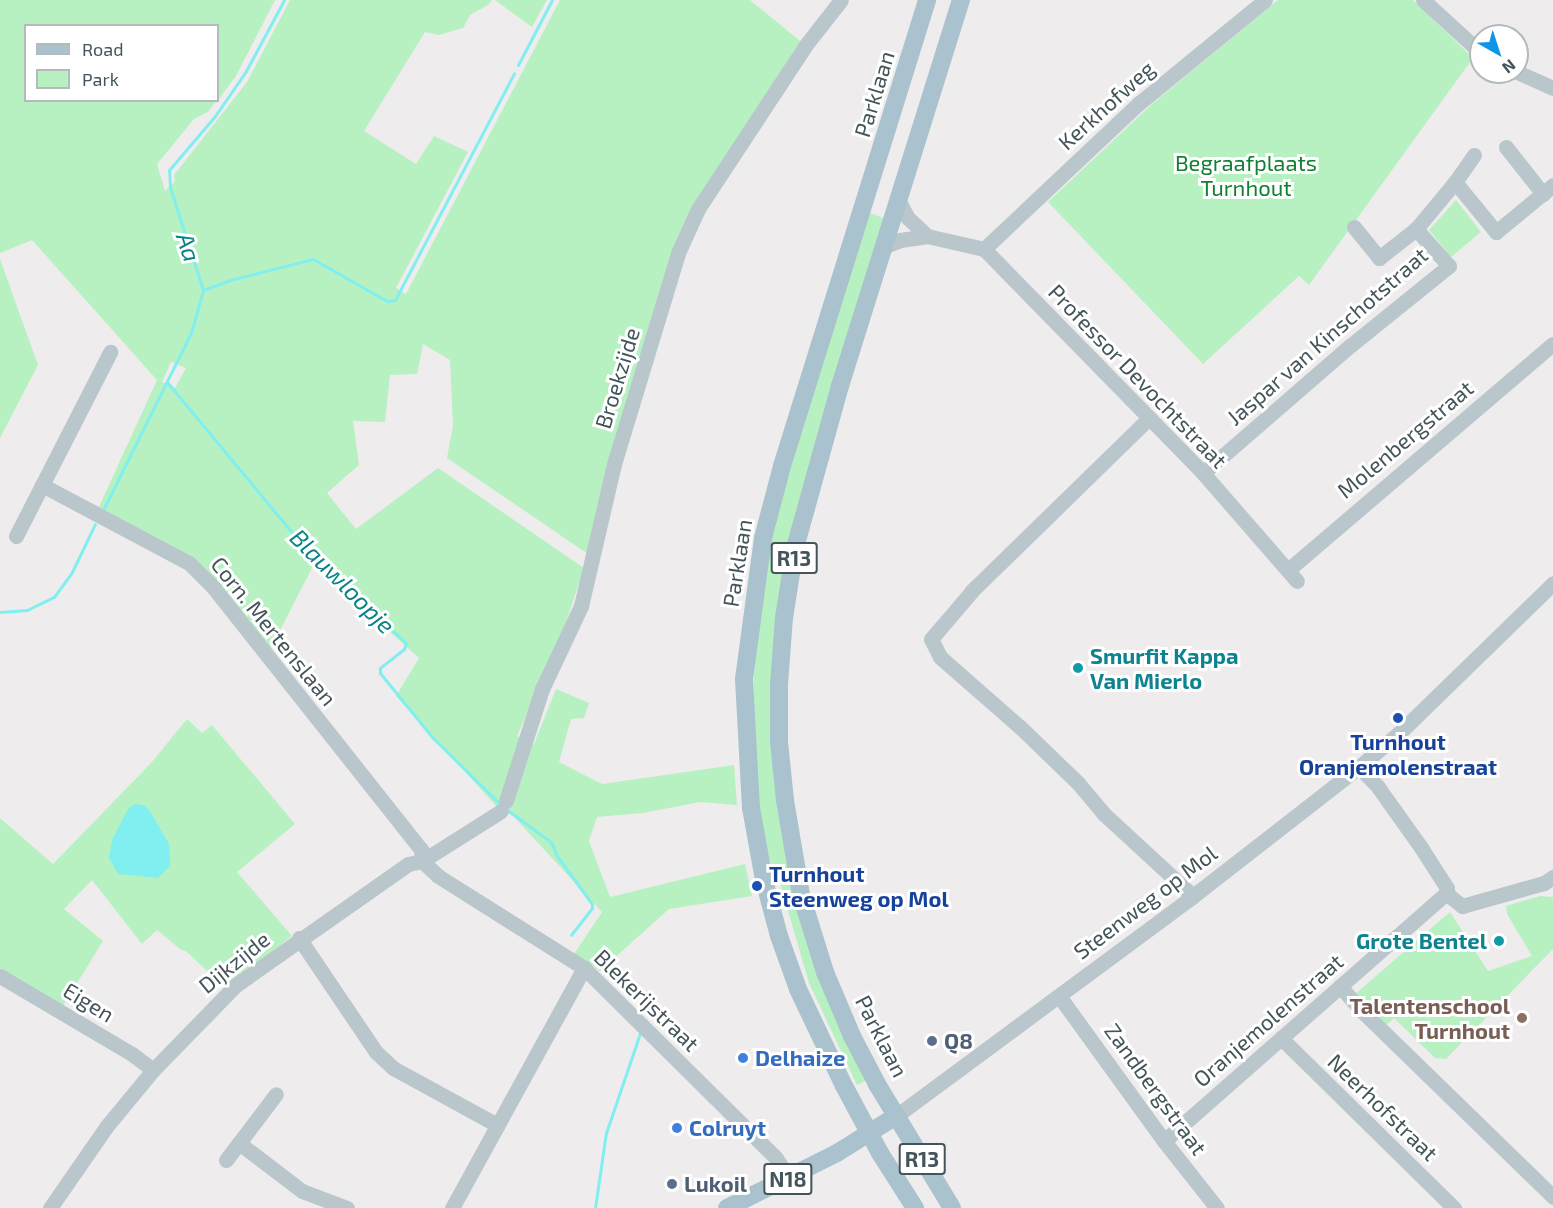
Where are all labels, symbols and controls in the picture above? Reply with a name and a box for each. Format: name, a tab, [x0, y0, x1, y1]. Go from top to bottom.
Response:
legend	[24, 24, 219, 102]
north arrow	[1469, 24, 1529, 84]
text: Road	[82, 38, 123, 60]
street label: Parklaan	[848, 48, 900, 140]
street label: Kerkhofweg	[1052, 55, 1160, 155]
text: N	[1499, 56, 1520, 78]
text: Park	[82, 68, 119, 90]
park label: Begraafplaats Turnhout	[1175, 149, 1317, 200]
water label: Aa	[171, 229, 207, 265]
street label: Jaspar van Kinschotstraat	[1221, 241, 1433, 431]
street label: Professor Devochtstraat	[1043, 278, 1233, 474]
street label: Broekzijde	[589, 324, 645, 432]
street label: Molenbergstraat	[1332, 375, 1478, 503]
street label: Parklaan	[717, 517, 757, 609]
water label: Blauwloopje	[285, 523, 401, 639]
road number: R13	[770, 540, 818, 576]
street label: Corn. Mertenslaan	[206, 551, 342, 711]
place label: Smurfit Kappa Van Mierlo	[1090, 642, 1239, 694]
marker: Smurfit Kappa Van Mierlo	[1071, 661, 1085, 675]
marker: Turnhout Oranjemolenstraat	[1391, 711, 1405, 725]
place label: Turnhout Oranjemolenstraat	[1299, 728, 1497, 780]
street label: Steenweg op Mol	[1068, 840, 1222, 964]
place label: Turnhout Steenweg op Mol	[769, 860, 949, 912]
marker: Turnhout Steenweg op Mol	[750, 879, 764, 893]
street label: Dijkzijde	[193, 926, 275, 998]
place label: Grote Bentel	[1356, 928, 1487, 954]
marker: Grote Bentel	[1492, 934, 1506, 948]
street label: Blekerijstraat	[589, 943, 705, 1057]
street label: Oranjemolenstraat	[1188, 948, 1348, 1092]
street label: Eigen	[59, 977, 119, 1027]
street label: Parklaan	[850, 991, 914, 1081]
place label: Talentenschool Turnhout	[1349, 992, 1510, 1044]
marker: Talentenschool Turnhout	[1515, 1011, 1529, 1025]
street label: Zandbergstraat	[1099, 1018, 1213, 1160]
place label: Q8	[944, 1028, 973, 1054]
marker: Q8	[925, 1034, 939, 1048]
place label: Delhaize	[755, 1045, 845, 1071]
street label: Neerhofstraat	[1323, 1048, 1443, 1166]
marker: Delhaize	[736, 1051, 750, 1065]
place label: Colruyt	[689, 1115, 766, 1141]
marker: Colruyt	[670, 1121, 684, 1135]
road number: R13	[898, 1141, 946, 1177]
road number: N18	[762, 1161, 814, 1197]
place label: Lukoil	[684, 1171, 747, 1197]
marker: Lukoil	[665, 1177, 679, 1191]

